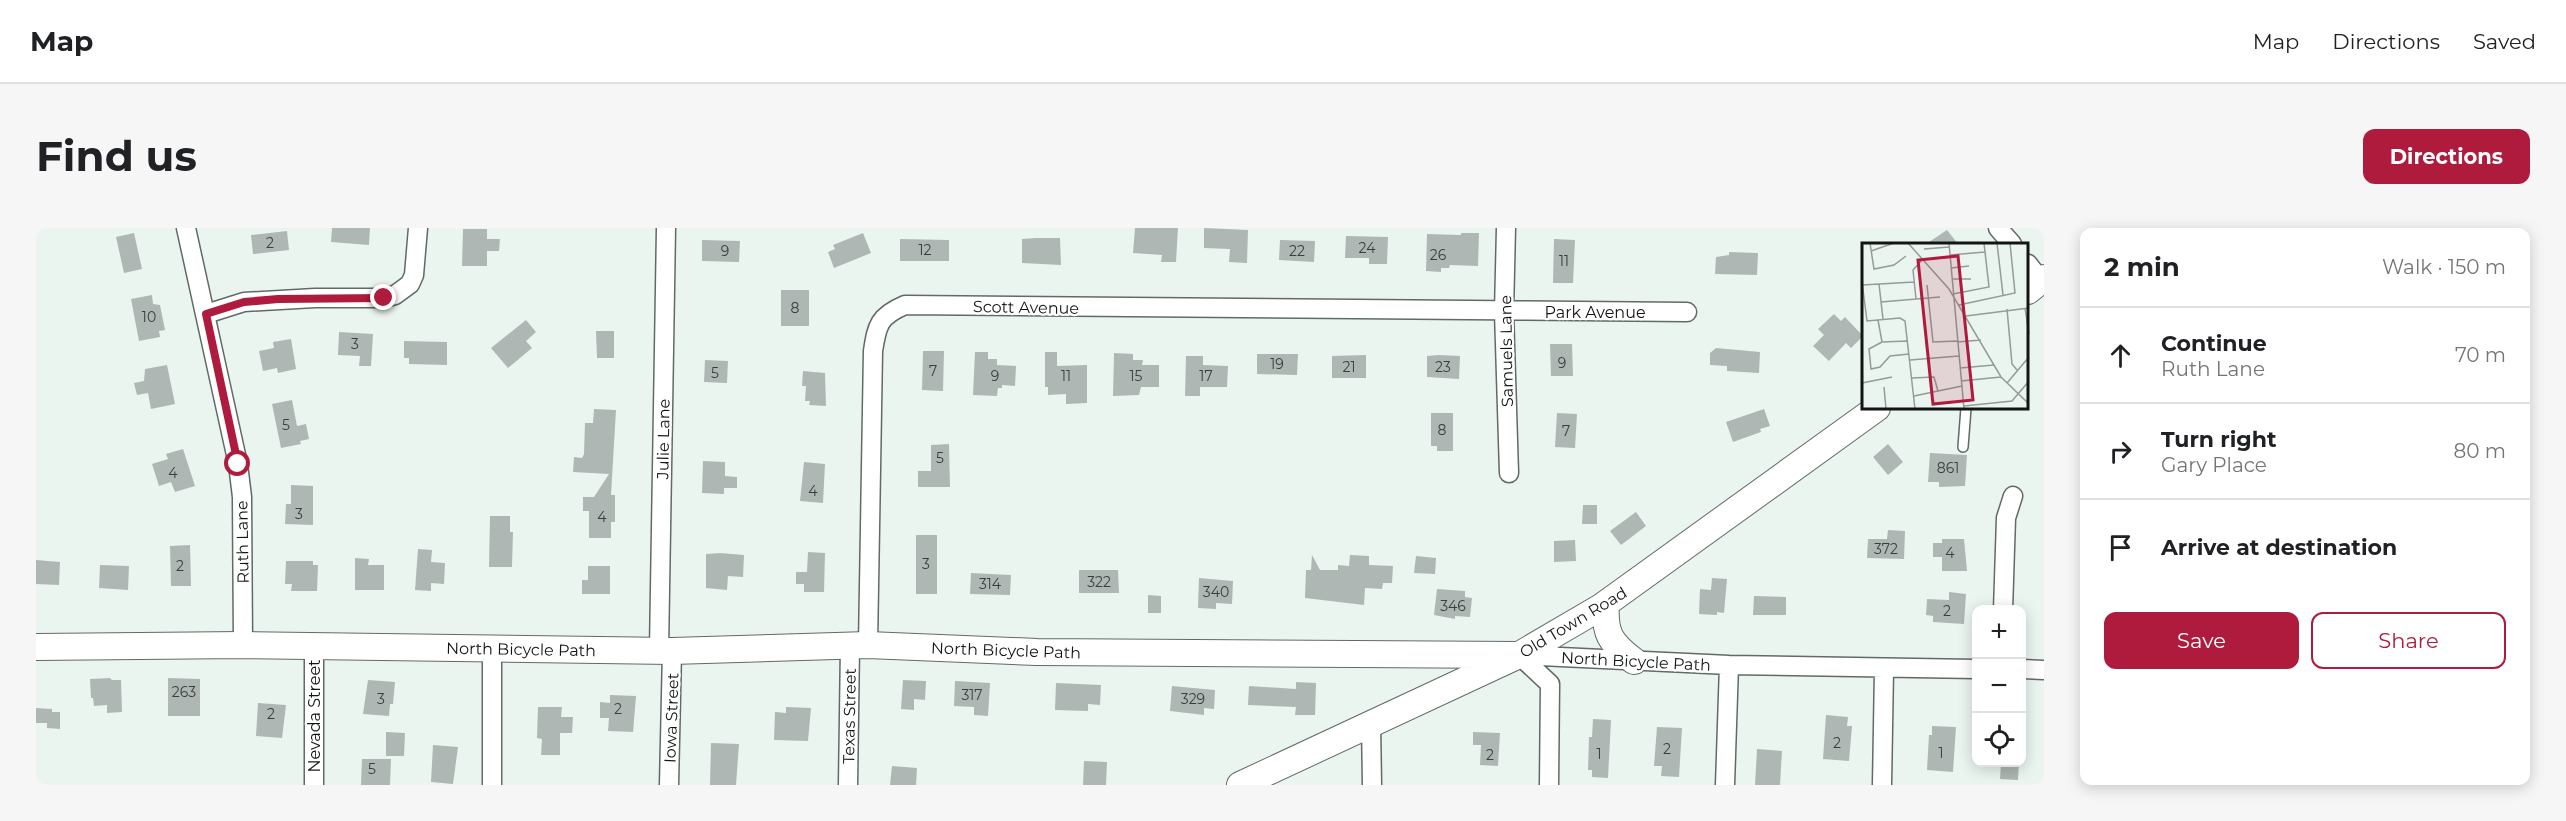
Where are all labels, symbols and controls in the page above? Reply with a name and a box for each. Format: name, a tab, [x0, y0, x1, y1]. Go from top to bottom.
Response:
text: Map	[30, 24, 93, 58]
text: Map	[2253, 29, 2299, 54]
text: Directions	[2332, 29, 2440, 54]
text: Saved	[2473, 29, 2536, 54]
button: Directions	[2363, 129, 2530, 184]
text: Find us	[36, 130, 197, 182]
house number: 2	[266, 234, 274, 252]
house number: 24	[1359, 239, 1376, 257]
house number: 12	[918, 241, 932, 259]
house number: 9	[721, 242, 729, 260]
house number: 22	[1289, 242, 1305, 260]
inset map	[1862, 243, 2029, 410]
house number: 26	[1430, 246, 1447, 264]
text: 2 min	[2104, 251, 2180, 283]
house number: 11	[1559, 252, 1569, 270]
text: Walk · 150 m	[2382, 255, 2506, 279]
route end	[370, 284, 396, 310]
street label: Samuels Lane	[1496, 295, 1517, 407]
street label: Scott Avenue	[973, 297, 1079, 318]
house number: 8	[791, 299, 800, 317]
street label: Park Avenue	[1544, 303, 1646, 322]
house number: 10	[142, 308, 156, 326]
text: Continue	[2161, 330, 2267, 357]
house number: 3	[351, 335, 359, 353]
icon: ahead	[2104, 339, 2137, 372]
text: 70 m	[2455, 343, 2506, 367]
house number: 9	[1558, 354, 1566, 372]
house number: 19	[1270, 355, 1284, 373]
text: Ruth Lane	[2161, 357, 2265, 381]
house number: 21	[1342, 358, 1356, 376]
house number: 23	[1435, 358, 1451, 376]
house number: 7	[929, 362, 937, 380]
house number: 5	[711, 364, 719, 382]
house number: 9	[991, 367, 999, 385]
house number: 11	[1061, 367, 1071, 385]
house number: 15	[1130, 367, 1143, 385]
house number: 17	[1199, 367, 1213, 385]
street label: Julie Lane	[653, 399, 674, 480]
house number: 5	[282, 416, 290, 434]
house number: 8	[1438, 421, 1447, 439]
house number: 7	[1562, 422, 1570, 440]
text: Turn right	[2161, 426, 2276, 453]
icon: right	[2104, 435, 2137, 468]
text: 80 m	[2454, 439, 2506, 463]
house number: 5	[936, 449, 944, 467]
route start	[224, 450, 250, 476]
text: Gary Place	[2161, 453, 2267, 477]
house number: 861	[1937, 459, 1959, 477]
house number: 4	[168, 464, 178, 482]
house number: 4	[808, 482, 818, 500]
street label: Ruth Lane	[232, 500, 253, 584]
house number: 3	[295, 505, 303, 523]
house number: 4	[597, 508, 607, 526]
icon: arrive	[2104, 531, 2137, 564]
text: Arrive at destination	[2161, 534, 2397, 561]
house number: 372	[1874, 540, 1898, 558]
house number: 4	[1945, 544, 1955, 562]
house number: 3	[922, 555, 930, 573]
house number: 2	[176, 557, 184, 575]
house number: 322	[1087, 573, 1111, 591]
house number: 314	[979, 575, 1002, 593]
house number: 340	[1203, 583, 1229, 601]
street label: Old Town Road	[1516, 583, 1630, 662]
house number: 346	[1440, 597, 1466, 615]
house number: 2	[1943, 602, 1951, 620]
map controls	[1972, 605, 2026, 767]
button: +	[1972, 605, 2026, 659]
button: Save	[2104, 612, 2299, 669]
button: Share	[2311, 612, 2506, 669]
street label: North Bicycle Path	[931, 638, 1081, 663]
street label: North Bicycle Path	[446, 639, 596, 660]
street label: North Bicycle Path	[1561, 648, 1711, 675]
street label: Nevada Street	[305, 659, 324, 773]
button: −	[1972, 659, 2026, 713]
street label: Texas Street	[839, 667, 860, 764]
street label: Iowa Street	[660, 672, 683, 764]
house number: 263	[172, 683, 196, 701]
house number: 317	[961, 686, 983, 704]
house number: 3	[377, 690, 385, 708]
house number: 329	[1181, 690, 1205, 708]
house number: 2	[614, 700, 622, 718]
house number: 2	[267, 705, 275, 723]
button: locate	[1972, 713, 2026, 767]
house number: 2	[1833, 734, 1841, 752]
house number: 2	[1663, 740, 1671, 758]
house number: 1	[1938, 744, 1944, 762]
house number: 1	[1596, 745, 1602, 763]
house number: 2	[1486, 746, 1494, 764]
house number: 5	[368, 760, 376, 778]

